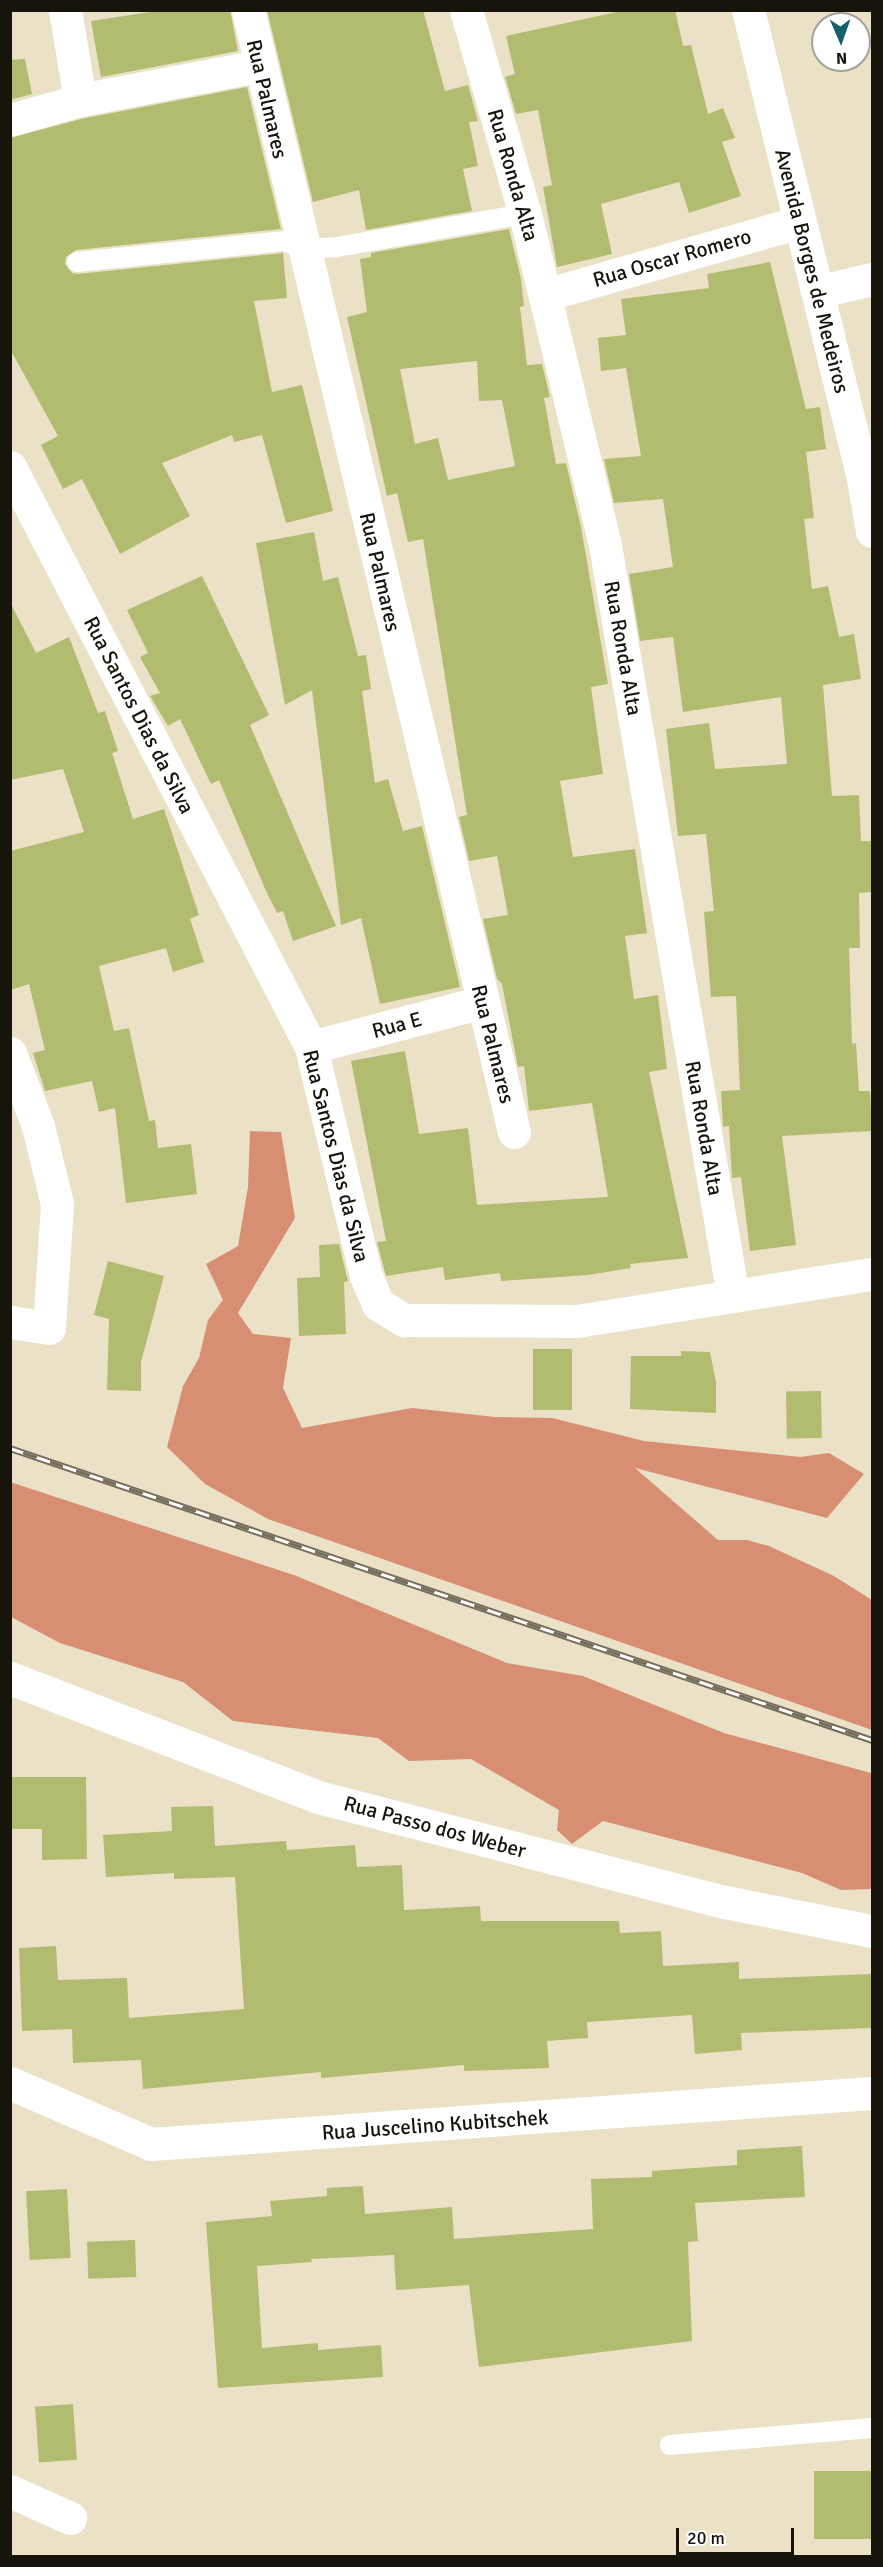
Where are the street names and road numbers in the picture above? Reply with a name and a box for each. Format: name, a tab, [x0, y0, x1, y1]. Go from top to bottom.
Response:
street label: Rua Palmares	[241, 37, 293, 161]
street label: Rua Ronda Alta	[482, 106, 544, 244]
street label: Avenida Borges de Medeiros	[769, 146, 855, 396]
street label: Rua Oscar Romero	[590, 223, 754, 293]
street label: Rua Palmares	[354, 510, 406, 634]
street label: Rua Ronda Alta	[599, 579, 647, 717]
street label: Rua Santos Dias da Silva	[78, 612, 200, 818]
street label: Rua Palmares	[466, 982, 520, 1106]
street label: Rua E	[369, 1006, 425, 1044]
street label: Rua Santos Dias da Silva	[297, 1047, 375, 1265]
street label: Rua Ronda Alta	[680, 1059, 728, 1197]
street label: Rua Passo dos Weber	[341, 1791, 529, 1863]
street label: Rua Juscelino Kubitschek	[321, 2105, 549, 2145]

